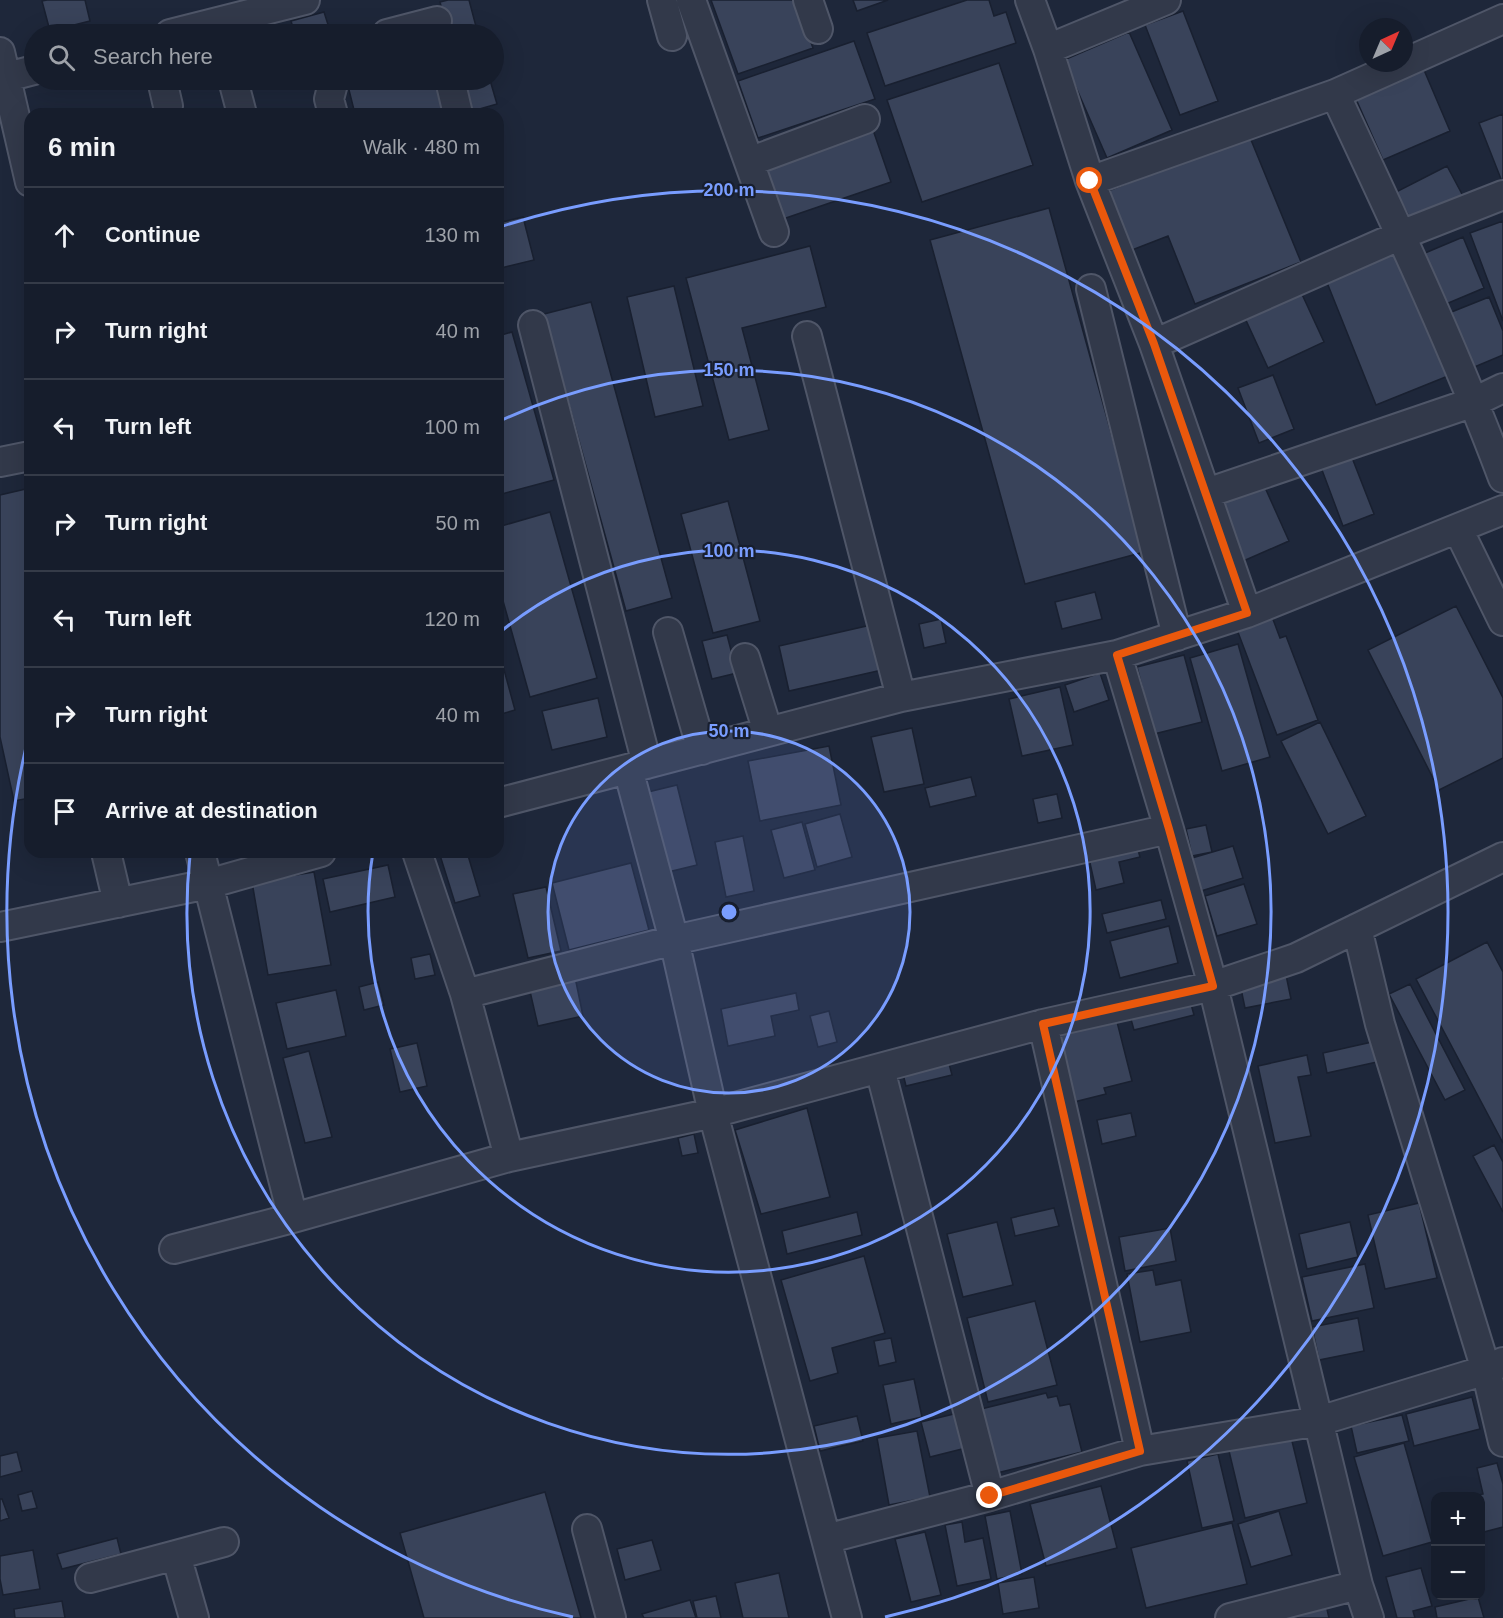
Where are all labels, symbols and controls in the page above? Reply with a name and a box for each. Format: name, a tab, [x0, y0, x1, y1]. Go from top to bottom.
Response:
north arrow	[1359, 18, 1413, 72]
search box	[24, 24, 504, 90]
icon: search	[45, 41, 78, 74]
text: Search here	[93, 44, 213, 69]
text: 6 min	[48, 132, 116, 162]
text: Walk · 480 m	[363, 136, 480, 158]
route start	[1076, 167, 1102, 193]
text: 200 m	[703, 180, 755, 200]
icon: ahead	[48, 219, 81, 252]
text: Continue	[105, 222, 200, 247]
text: 130 m	[424, 224, 480, 246]
icon: right	[48, 315, 81, 348]
text: Turn right	[105, 318, 207, 343]
text: 40 m	[436, 320, 480, 342]
text: 150 m	[703, 360, 755, 380]
icon: left	[48, 411, 81, 444]
text: Turn left	[105, 414, 191, 439]
text: 100 m	[424, 416, 480, 438]
icon: right	[48, 507, 81, 540]
text: Turn right	[105, 510, 207, 535]
text: 50 m	[436, 512, 480, 534]
text: 100 m	[703, 541, 755, 561]
icon: left	[48, 603, 81, 636]
text: Turn left	[105, 606, 191, 631]
text: 120 m	[424, 608, 480, 630]
icon: right	[48, 699, 81, 732]
text: Turn right	[105, 702, 207, 727]
text: 40 m	[436, 704, 480, 726]
text: 50 m	[708, 721, 750, 741]
icon: arrive	[48, 795, 81, 828]
text: Arrive at destination	[105, 798, 318, 823]
centre of rings	[719, 902, 739, 922]
route end	[976, 1482, 1002, 1508]
map controls	[1431, 1492, 1485, 1600]
button: +	[1431, 1492, 1485, 1546]
button: −	[1431, 1546, 1485, 1600]

